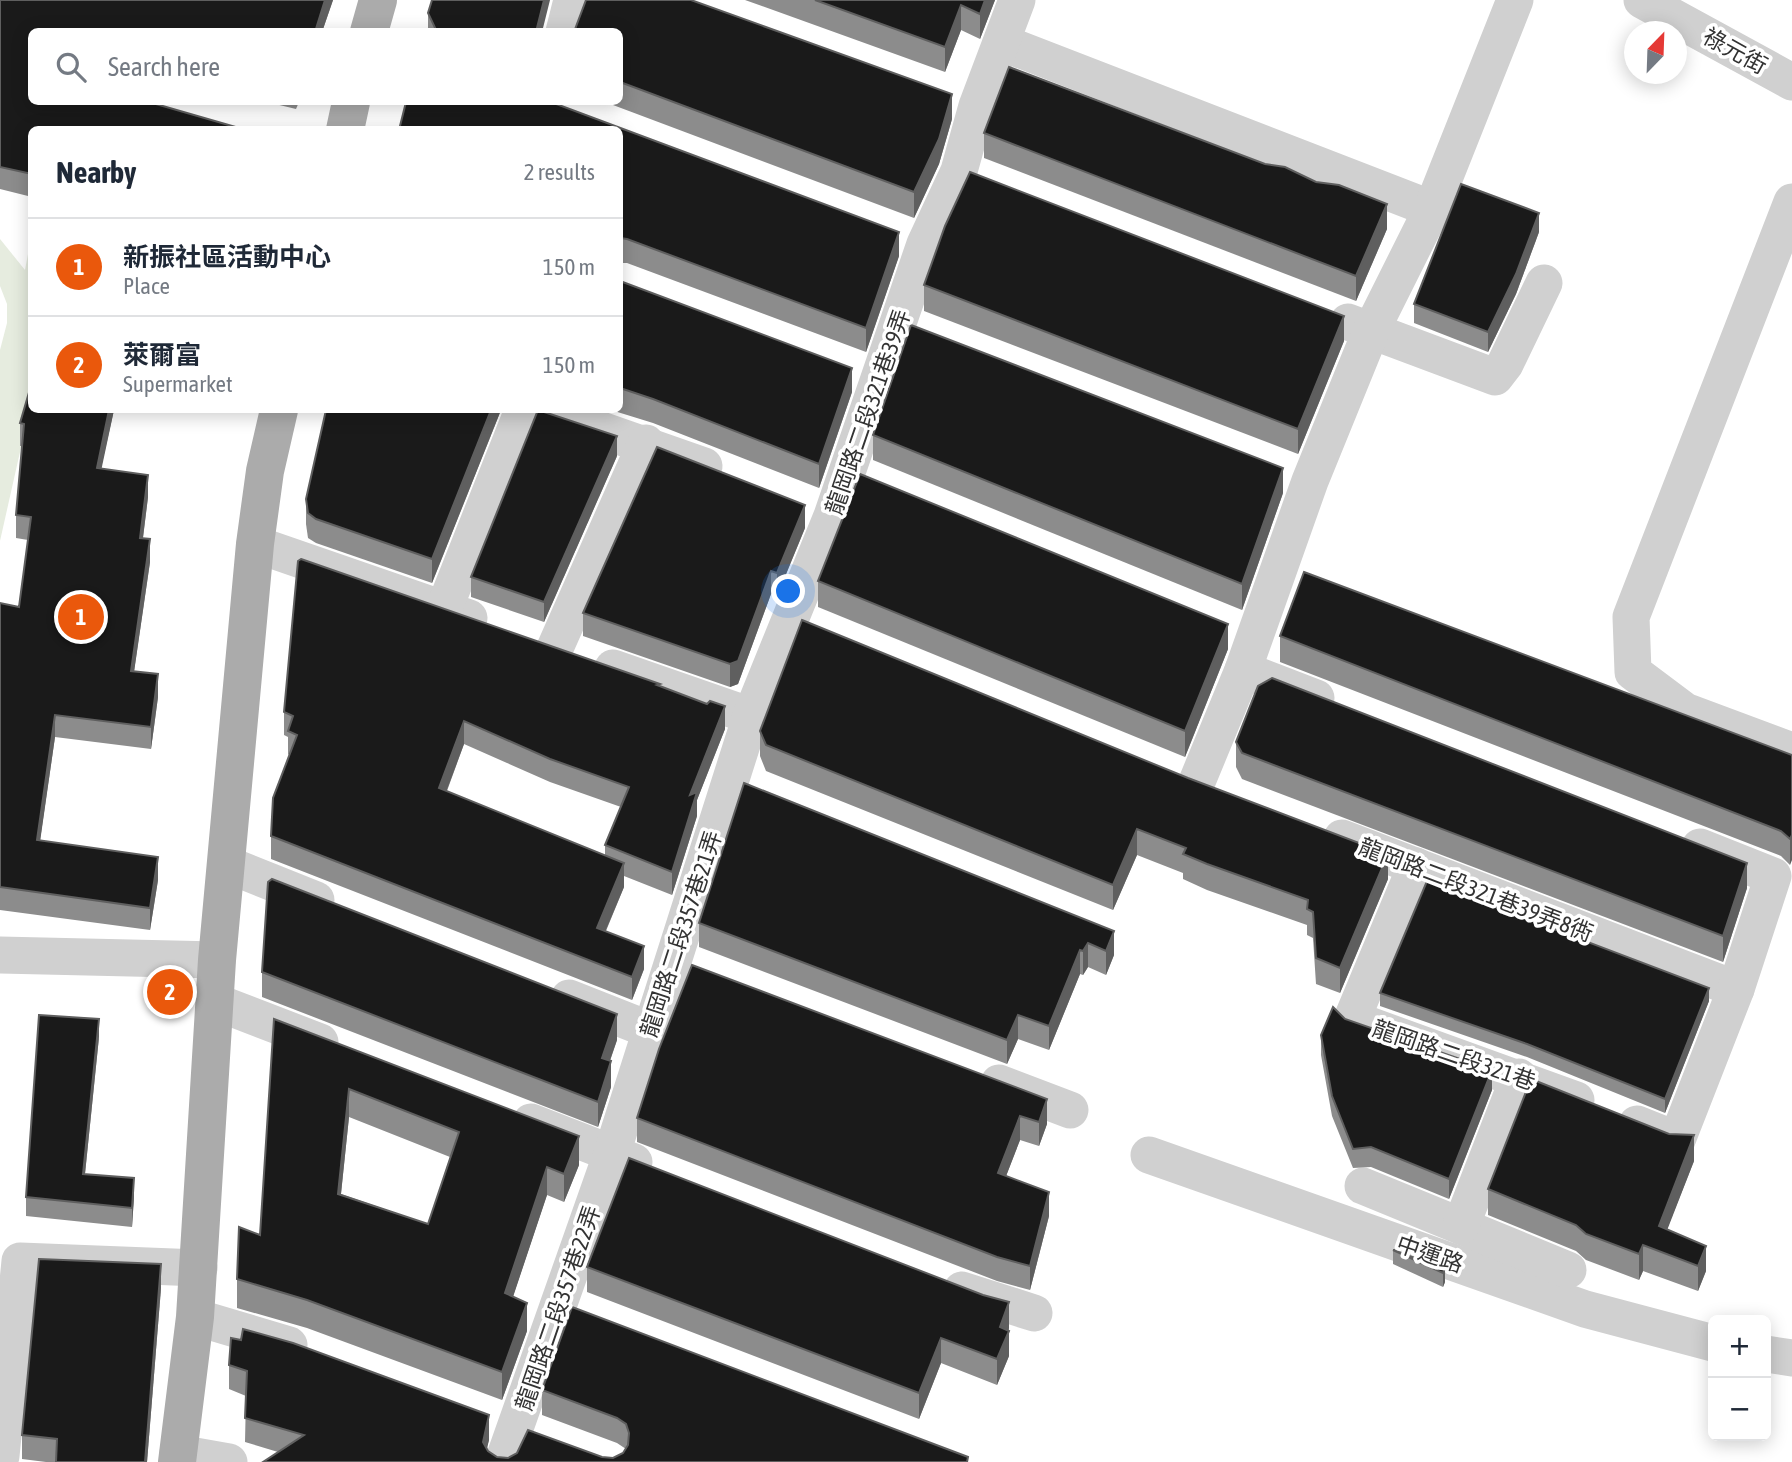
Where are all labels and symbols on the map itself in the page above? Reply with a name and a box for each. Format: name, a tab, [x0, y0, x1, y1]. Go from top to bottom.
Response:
north arrow	[1624, 21, 1687, 84]
street label: 祿元街	[1699, 23, 1771, 79]
street label: 龍岡路二段321巷39弄	[821, 306, 915, 518]
your location	[771, 574, 805, 608]
pin: 1	[58, 591, 104, 643]
street label: 龍岡路二段357巷21弄	[635, 828, 727, 1040]
street label: 龍岡路二段321巷39弄8衖	[1355, 833, 1597, 947]
pin: 2	[147, 966, 193, 1018]
street label: 龍岡路二段321巷	[1369, 1015, 1539, 1095]
street label: 龍岡路二段357巷22弄	[511, 1202, 605, 1414]
street label: 中運路	[1393, 1230, 1467, 1278]

